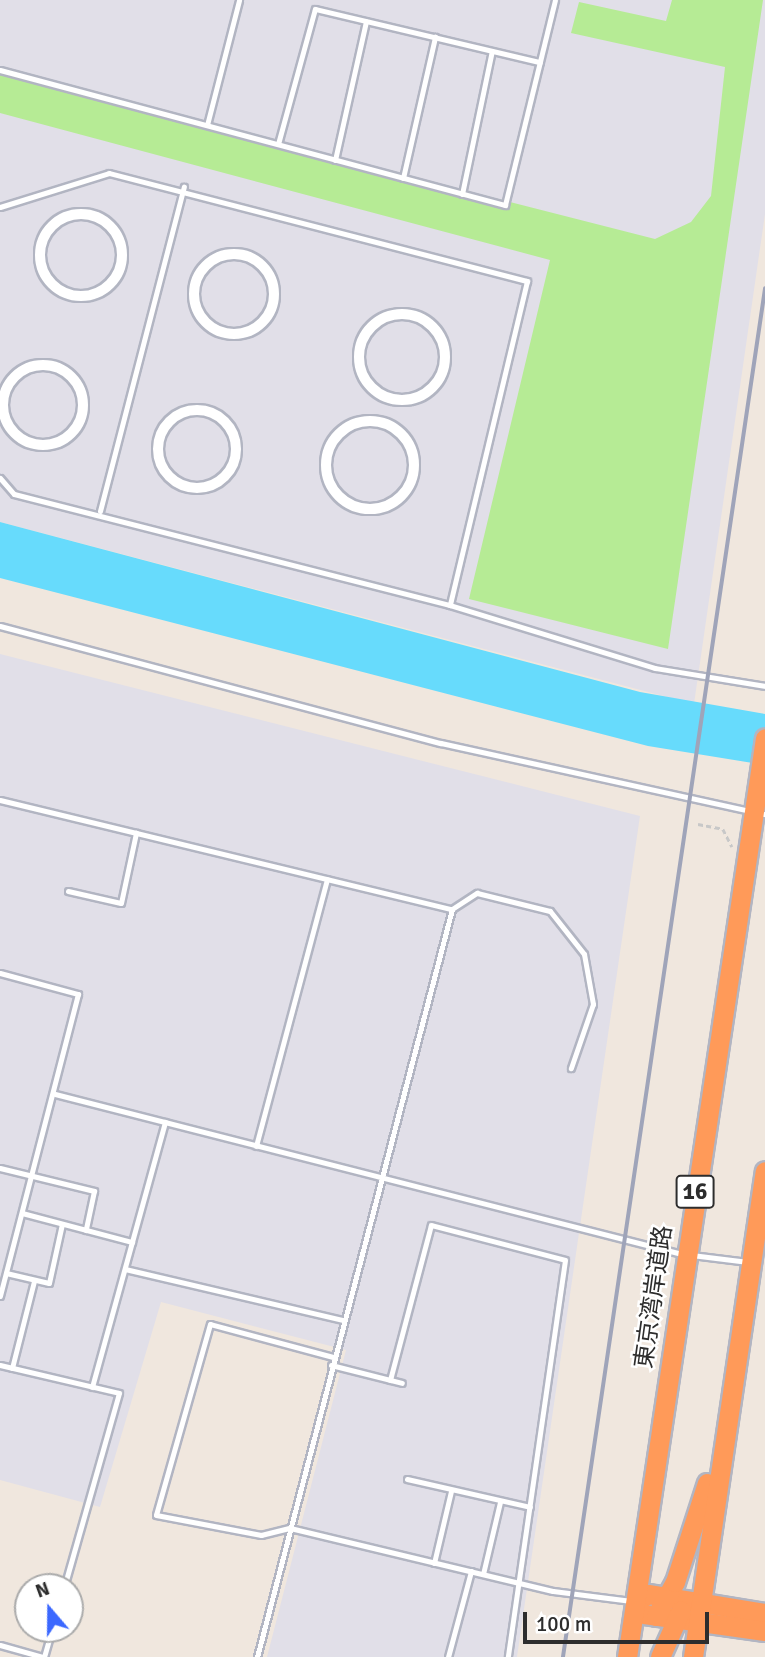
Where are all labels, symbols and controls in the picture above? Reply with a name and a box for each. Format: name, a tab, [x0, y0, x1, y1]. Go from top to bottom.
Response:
road number: 16	[674, 1172, 716, 1212]
street label: 東京湾岸道路	[630, 1224, 678, 1370]
north arrow	[14, 1573, 84, 1643]
text: N	[32, 1577, 53, 1604]
scale bar	[527, 1598, 712, 1642]
text: 100 m	[536, 1611, 591, 1637]

